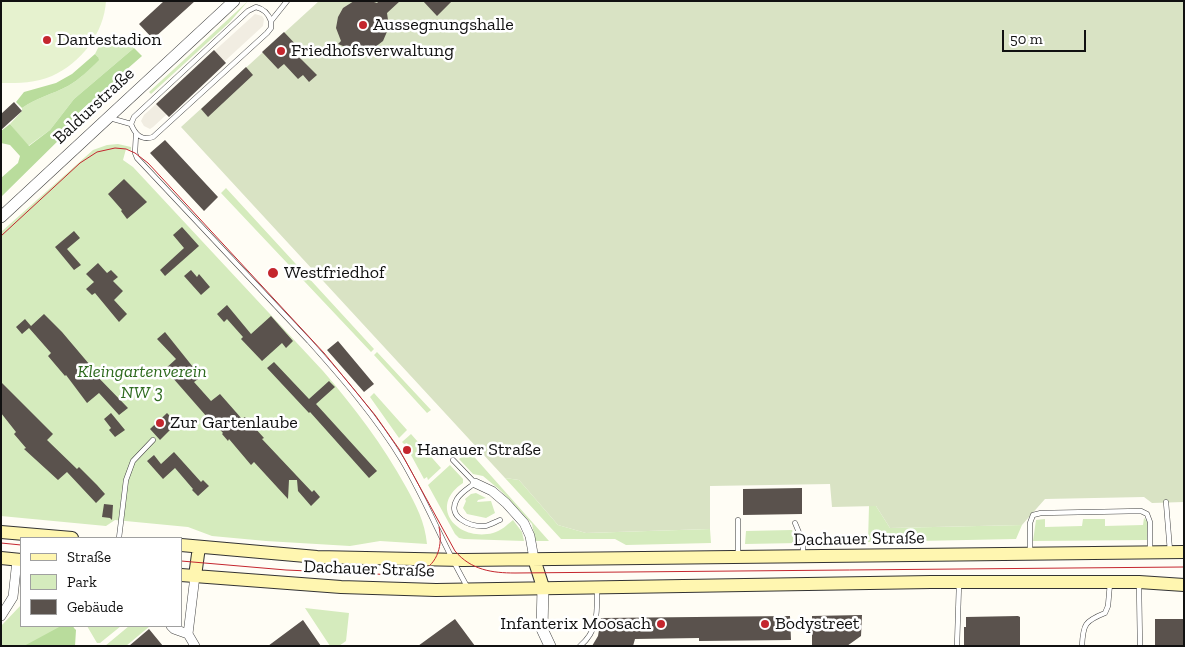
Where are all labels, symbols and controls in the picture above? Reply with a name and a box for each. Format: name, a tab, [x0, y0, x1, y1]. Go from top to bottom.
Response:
place label: Aussegnungshalle	[373, 14, 514, 36]
marker: Aussegnungshalle	[357, 19, 369, 31]
scale bar	[1005, 20, 1089, 52]
place label: Dantestadion	[57, 29, 161, 51]
text: 50 m	[1010, 30, 1043, 48]
marker: Dantestadion	[41, 34, 53, 46]
place label: Friedhofsverwaltung	[291, 40, 454, 62]
marker: Friedhofsverwaltung	[275, 45, 287, 57]
street label: Baldurstraße	[49, 63, 139, 149]
place label: Westfriedhof	[284, 262, 385, 284]
marker: Westfriedhof	[266, 266, 280, 280]
park label: Kleingartenverein NW 3	[77, 361, 207, 404]
place label: Zur Gartenlaube	[170, 412, 298, 434]
marker: Zur Gartenlaube	[154, 417, 166, 429]
place label: Hanauer Straße	[417, 439, 541, 461]
marker: Hanauer Straße	[401, 444, 413, 456]
street label: Dachauer Straße	[793, 527, 925, 551]
legend	[20, 537, 182, 627]
text: Straße	[67, 548, 111, 566]
street label: Dachauer Straße	[303, 556, 435, 582]
text: Park	[67, 573, 97, 591]
text: Gebäude	[67, 598, 123, 616]
place label: Infanterix Moosach	[500, 613, 651, 635]
place label: Bodystreet	[775, 613, 859, 635]
marker: Infanterix Moosach	[655, 618, 667, 630]
marker: Bodystreet	[759, 618, 771, 630]

